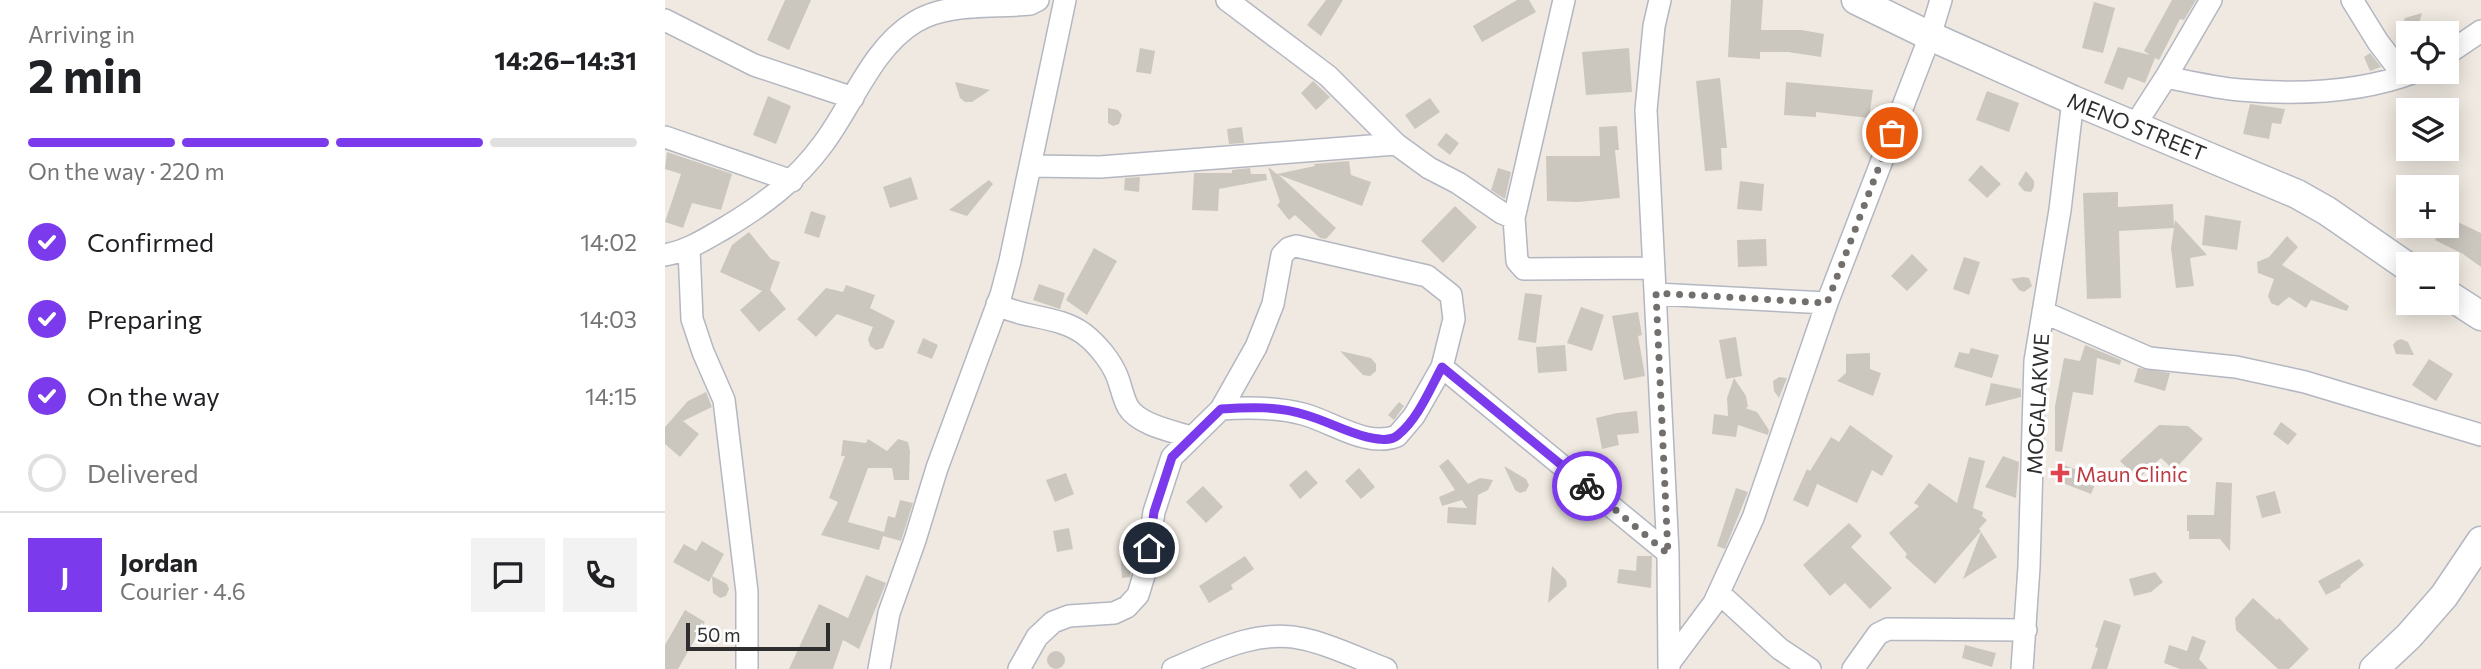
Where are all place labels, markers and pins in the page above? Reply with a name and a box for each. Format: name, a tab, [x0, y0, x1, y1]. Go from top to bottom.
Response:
pin	[1862, 103, 1922, 163]
place label: Maun Clinic	[2076, 461, 2188, 486]
marker: Maun Clinic	[2050, 463, 2070, 483]
pin	[1119, 518, 1179, 578]

